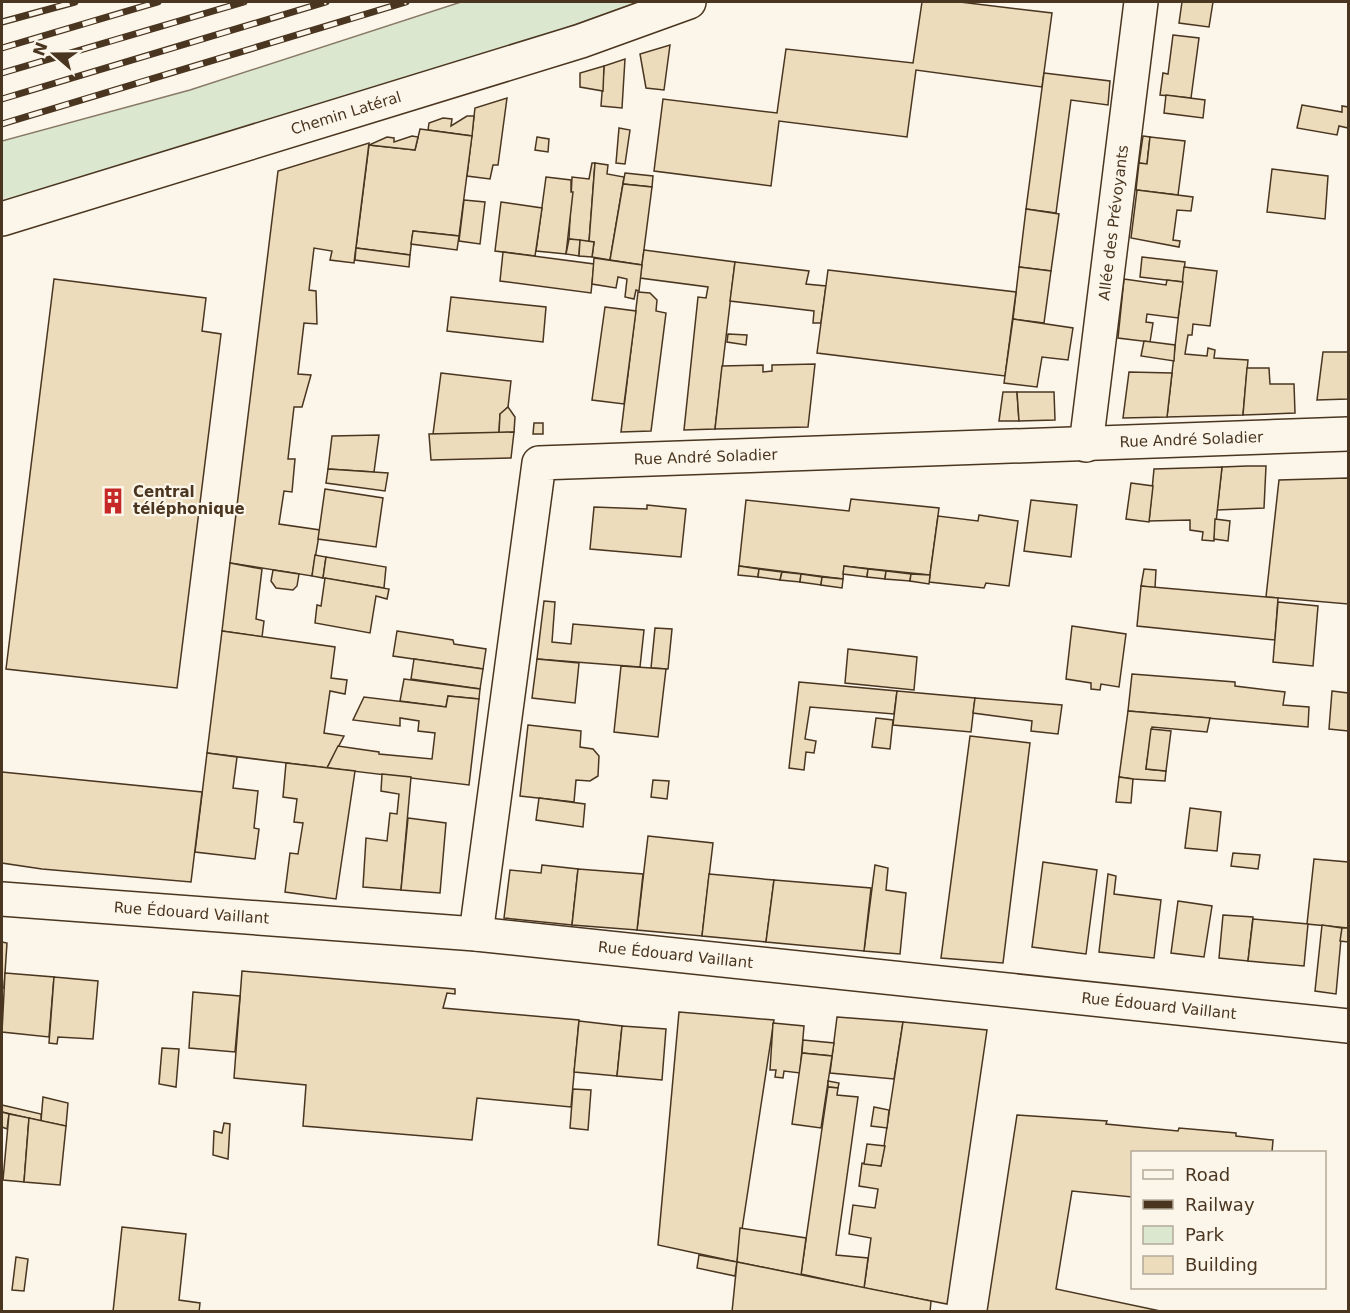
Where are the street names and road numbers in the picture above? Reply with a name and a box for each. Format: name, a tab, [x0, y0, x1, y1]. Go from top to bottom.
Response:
street label: Chemin Latéral	[289, 88, 404, 139]
street label: Allée des Prévoyants	[1095, 144, 1132, 301]
street label: Rue André Soladier	[1119, 428, 1264, 451]
street label: Rue André Soladier	[634, 445, 779, 469]
street label: Rue Édouard Vaillant	[113, 898, 270, 928]
street label: Rue Édouard Vaillant	[597, 938, 754, 972]
street label: Rue Édouard Vaillant	[1080, 989, 1237, 1023]

